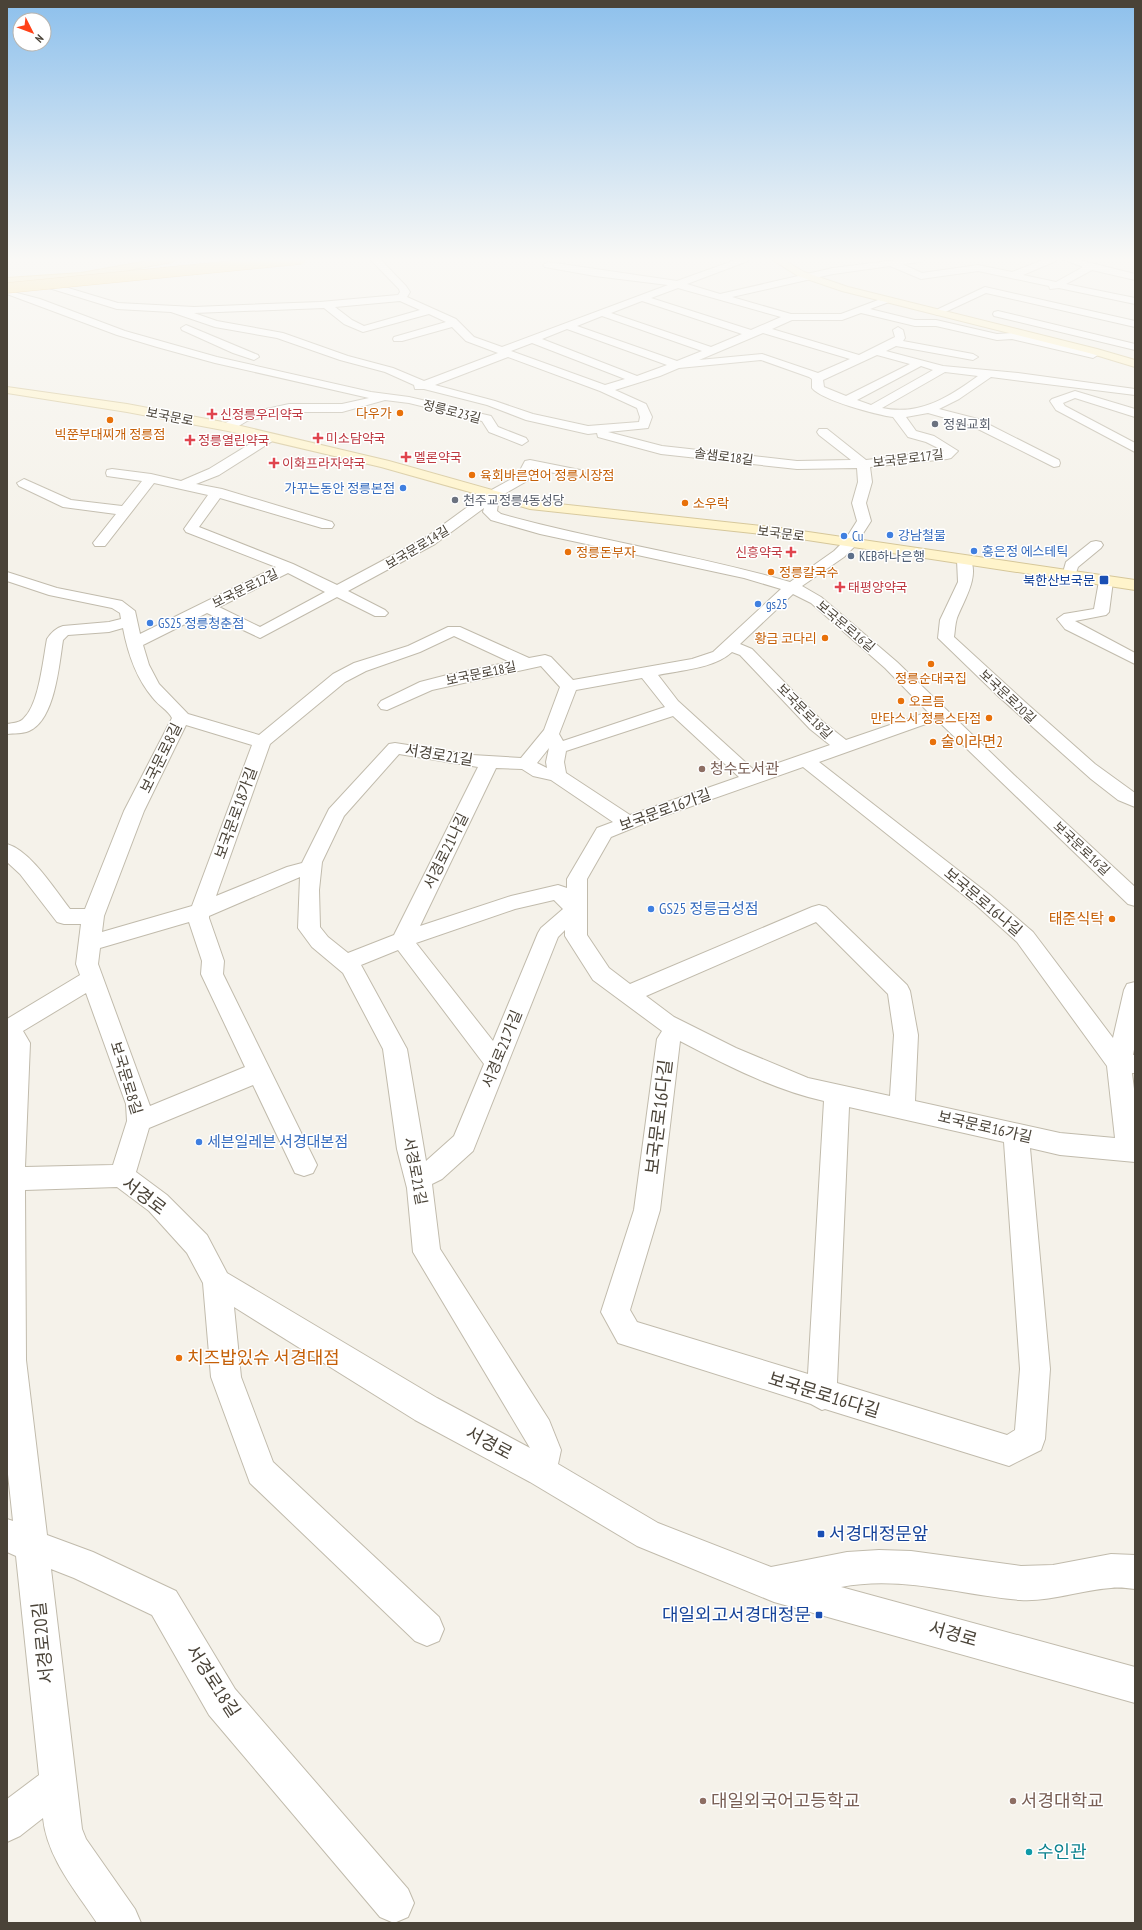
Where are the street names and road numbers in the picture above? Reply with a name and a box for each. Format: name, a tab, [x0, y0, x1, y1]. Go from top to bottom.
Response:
street label: 정릉로23길	[421, 396, 483, 427]
street label: 보국문로	[145, 404, 195, 429]
street label: 솔샘로18길	[693, 444, 755, 469]
street label: 보국문로17길	[872, 446, 945, 471]
street label: 보국문로14길	[382, 522, 452, 573]
street label: 보국문로	[756, 522, 806, 545]
street label: 보국문로12길	[209, 565, 281, 612]
street label: 보국문로16길	[813, 597, 879, 656]
street label: 보국문로18길	[444, 658, 518, 689]
street label: 보국문로20길	[976, 666, 1040, 727]
street label: 보국문로18길	[773, 680, 836, 743]
street label: 보국문로8길	[135, 720, 186, 796]
street label: 서경로21길	[404, 740, 474, 769]
street label: 보국문로18가길	[210, 764, 261, 861]
street label: 보국문로16가길	[616, 784, 713, 835]
street label: 서경로21나길	[419, 810, 472, 892]
street label: 보국문로16길	[1050, 818, 1114, 879]
street label: 보국문로16나길	[940, 863, 1026, 940]
street label: 서경로21가길	[477, 1007, 526, 1091]
street label: 보국문로8길	[106, 1039, 147, 1117]
street label: 보국문로16다길	[640, 1058, 677, 1176]
street label: 보국문로16가길	[936, 1106, 1034, 1147]
street label: 서경로21길	[400, 1135, 431, 1206]
street label: 서경로	[118, 1171, 171, 1220]
street label: 보국문로16다길	[766, 1367, 883, 1422]
street label: 서경로	[462, 1421, 517, 1464]
street label: 서경로20길	[27, 1601, 58, 1685]
street label: 서경로	[926, 1616, 980, 1651]
street label: 서경로18길	[181, 1640, 246, 1722]

